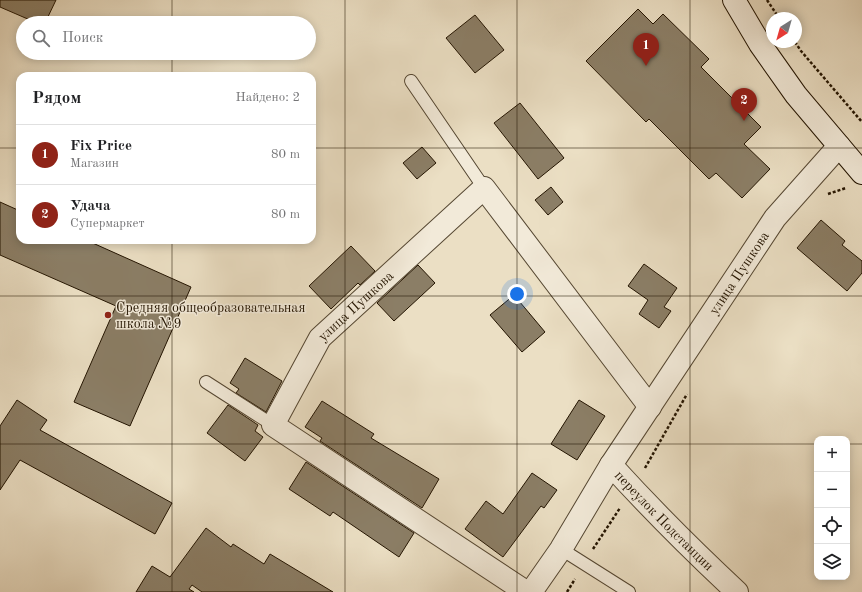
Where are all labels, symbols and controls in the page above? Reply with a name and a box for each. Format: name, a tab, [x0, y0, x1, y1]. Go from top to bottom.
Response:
north arrow	[766, 12, 802, 48]
search box	[16, 16, 316, 60]
icon: search	[30, 27, 52, 49]
text: Поиск	[62, 31, 103, 46]
pin: 1	[633, 33, 659, 66]
pin: 2	[731, 88, 757, 121]
text: Рядом	[32, 90, 81, 107]
text: Найдено: 2	[236, 91, 300, 104]
text: Fix Price	[70, 139, 132, 154]
text: 1	[41, 148, 49, 161]
text: 80 m	[271, 148, 300, 161]
text: Магазин	[70, 157, 119, 170]
text: Удача	[70, 199, 111, 214]
text: 2	[41, 208, 49, 221]
text: 80 m	[271, 208, 300, 221]
text: Супермаркет	[70, 217, 145, 230]
street label: улица Пушкова	[707, 229, 772, 317]
street label: улица Пушкова	[316, 269, 396, 344]
your location	[507, 284, 527, 304]
place label: Средняя общеобразовательная школа №9	[116, 301, 306, 331]
marker: Средняя общеобразовательная школа №9	[103, 310, 113, 320]
map controls	[814, 436, 850, 580]
button: +	[814, 436, 850, 472]
street label: переулок Подстанции	[612, 468, 716, 574]
button: −	[814, 472, 850, 508]
button: locate	[814, 508, 850, 544]
button: layers	[814, 544, 850, 580]

